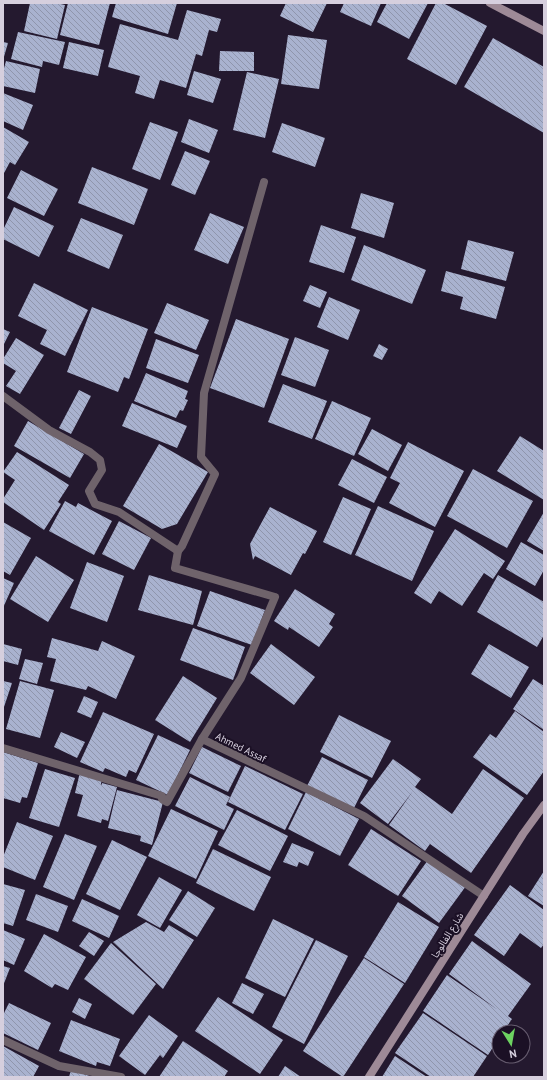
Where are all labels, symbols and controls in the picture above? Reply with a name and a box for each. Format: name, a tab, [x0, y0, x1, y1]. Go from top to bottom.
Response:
street label: Ahmed Assaf	[213, 730, 269, 766]
street label: شارع الفالوجا	[428, 910, 467, 961]
north arrow	[491, 1024, 531, 1064]
text: N	[508, 1046, 518, 1061]

